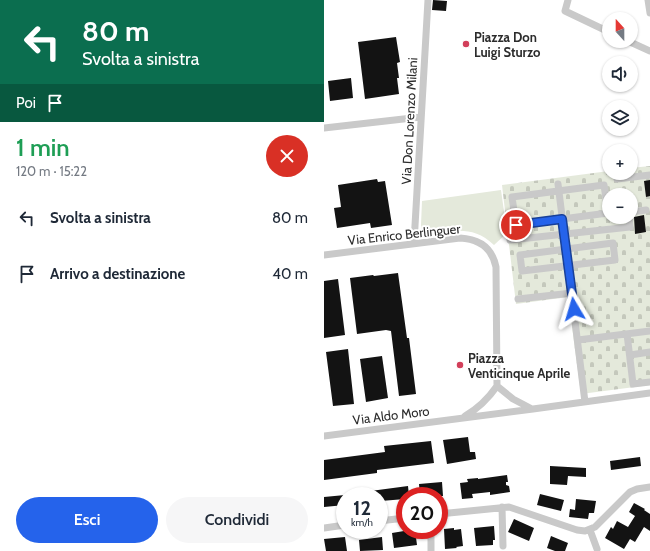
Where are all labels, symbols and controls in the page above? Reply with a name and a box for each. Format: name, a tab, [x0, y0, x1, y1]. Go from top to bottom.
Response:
north arrow	[602, 12, 638, 48]
map controls	[602, 12, 638, 224]
text: 80 m	[82, 14, 149, 48]
icon: left	[16, 16, 68, 68]
place label: Piazza Don Luigi Sturzo	[474, 29, 541, 60]
marker: Piazza Don Luigi Sturzo	[461, 39, 471, 49]
text: Svolta a sinistra	[82, 48, 199, 70]
button: sound	[602, 56, 638, 92]
street label: Via Don Lorenzo Milani	[398, 57, 420, 185]
icon: arrive	[44, 92, 66, 114]
text: Poi	[16, 94, 36, 112]
button: layers	[602, 100, 638, 136]
text: 1 min	[16, 133, 70, 162]
button: close	[266, 135, 308, 177]
button: +	[602, 144, 638, 180]
text: 120 m · 15:22	[16, 163, 87, 179]
button: −	[602, 188, 638, 224]
icon: left	[16, 207, 38, 229]
pin	[499, 208, 533, 242]
text: Svolta a sinistra	[50, 209, 151, 227]
text: 80 m	[272, 209, 308, 227]
icon: arrive	[505, 214, 527, 236]
street label: Via Enrico Berlinguer	[347, 220, 462, 248]
icon: arrive	[16, 263, 38, 285]
text: Arrivo a destinazione	[50, 265, 185, 283]
text: 40 m	[272, 265, 308, 283]
position arrow	[553, 288, 595, 330]
place label: Piazza Venticinque Aprile	[468, 350, 571, 381]
marker: Piazza Venticinque Aprile	[455, 360, 465, 370]
street label: Via Aldo Moro	[352, 402, 430, 428]
speed limit sign: 20	[396, 487, 448, 539]
text: 12	[353, 496, 371, 520]
button: Esci	[16, 497, 158, 543]
button: Condividi	[166, 497, 308, 543]
text: km/h	[351, 516, 373, 529]

